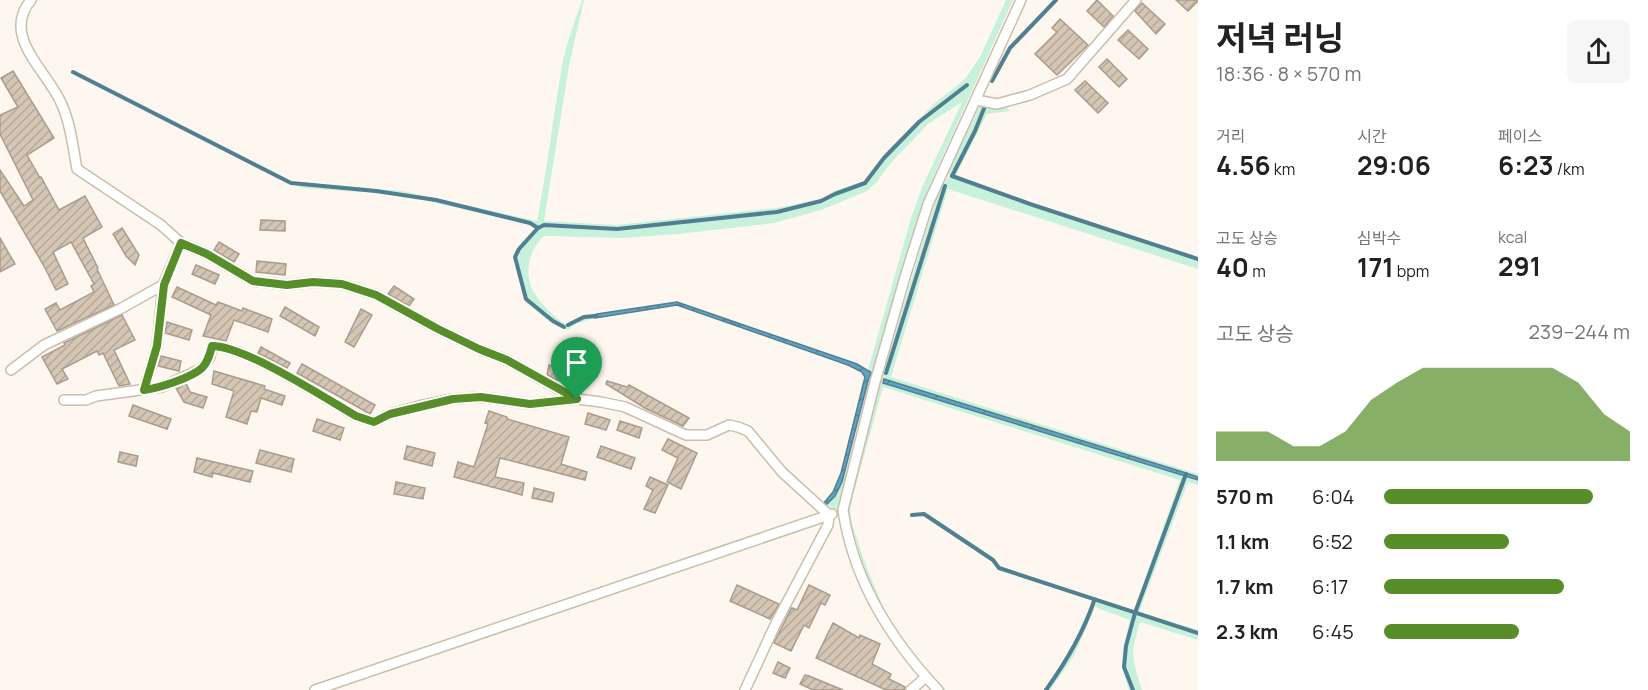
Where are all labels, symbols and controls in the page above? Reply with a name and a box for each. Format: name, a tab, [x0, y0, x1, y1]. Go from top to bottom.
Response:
text: 저녁 러닝	[1216, 15, 1344, 60]
button: share	[1567, 20, 1630, 83]
text: 18:36 · 8 × 570 m	[1216, 60, 1362, 87]
text: 거리	[1216, 125, 1245, 147]
text: 시간	[1357, 125, 1386, 147]
text: 페이스	[1498, 125, 1542, 147]
text: 4.56	[1216, 147, 1271, 183]
text: 29:06	[1357, 147, 1431, 183]
text: 6:23	[1498, 147, 1554, 183]
text: km	[1271, 158, 1295, 180]
text: /km	[1554, 158, 1585, 180]
text: kcal	[1498, 226, 1527, 248]
text: 고도 상승	[1216, 227, 1278, 249]
text: 심박수	[1357, 227, 1401, 249]
text: 291	[1498, 248, 1541, 284]
text: 40	[1216, 249, 1249, 285]
text: 171	[1357, 249, 1394, 285]
text: m	[1249, 260, 1266, 282]
text: bpm	[1394, 260, 1429, 282]
text: 239–244 m	[1529, 318, 1630, 345]
text: 고도 상승	[1216, 320, 1294, 347]
pin	[551, 337, 602, 399]
icon: arrive	[560, 346, 593, 379]
text: 570 m	[1216, 483, 1274, 510]
text: 6:04	[1312, 483, 1354, 510]
text: 1.1 km	[1216, 528, 1269, 555]
text: 6:52	[1312, 528, 1353, 555]
text: 1.7 km	[1216, 573, 1273, 600]
text: 6:17	[1312, 573, 1348, 600]
text: 2.3 km	[1216, 618, 1278, 645]
text: 6:45	[1312, 618, 1354, 645]

